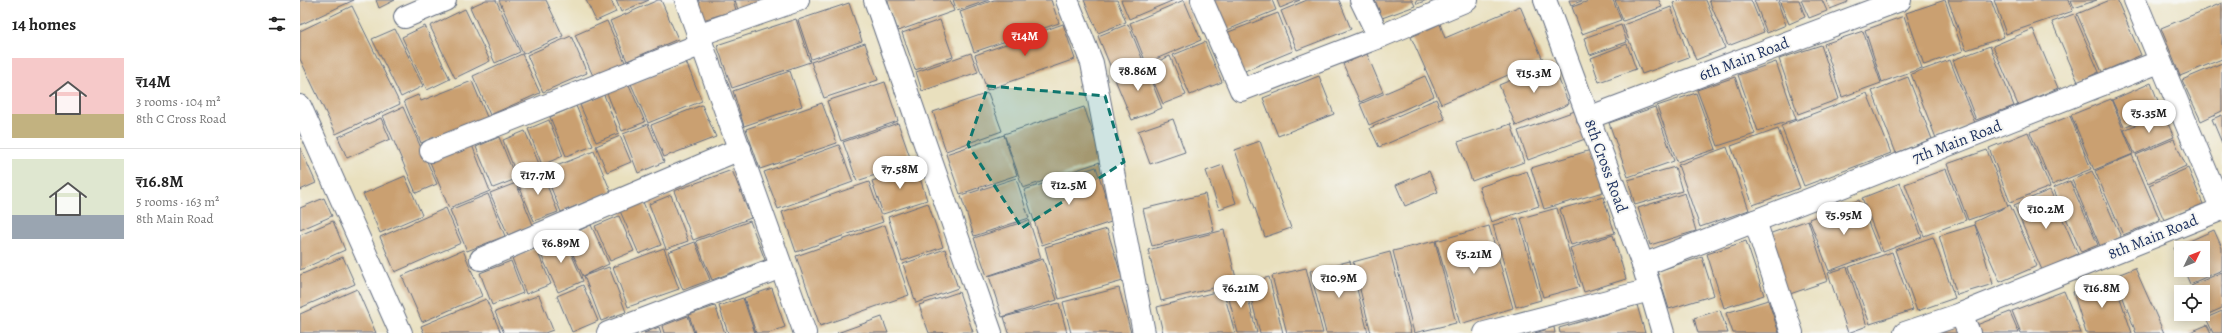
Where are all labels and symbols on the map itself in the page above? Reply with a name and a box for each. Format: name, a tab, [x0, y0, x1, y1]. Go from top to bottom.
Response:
pin: ₹14M	[1001, 23, 1049, 57]
street label: 6th Main Road	[1696, 32, 1793, 86]
pin: ₹8.86M	[1105, 58, 1171, 92]
pin: ₹15.3M	[1501, 60, 1567, 94]
pin: ₹5.35M	[2116, 100, 2182, 134]
street label: 7th Main Road	[1909, 115, 2005, 169]
street label: 8th Cross Road	[1579, 116, 1633, 216]
pin: ₹7.58M	[867, 156, 933, 190]
pin: ₹17.7M	[505, 162, 571, 196]
pin: ₹12.5M	[1036, 172, 1102, 206]
pin: ₹10.2M	[2013, 196, 2079, 230]
pin: ₹5.95M	[1811, 202, 1877, 236]
street label: 8th Main Road	[2105, 209, 2202, 265]
pin: ₹6.89M	[528, 230, 594, 264]
pin: ₹5.21M	[1441, 241, 1507, 275]
north arrow	[2174, 241, 2210, 277]
pin: ₹10.9M	[1306, 265, 1372, 299]
pin: ₹6.21M	[1208, 275, 1274, 309]
pin: ₹16.8M	[2069, 275, 2135, 309]

